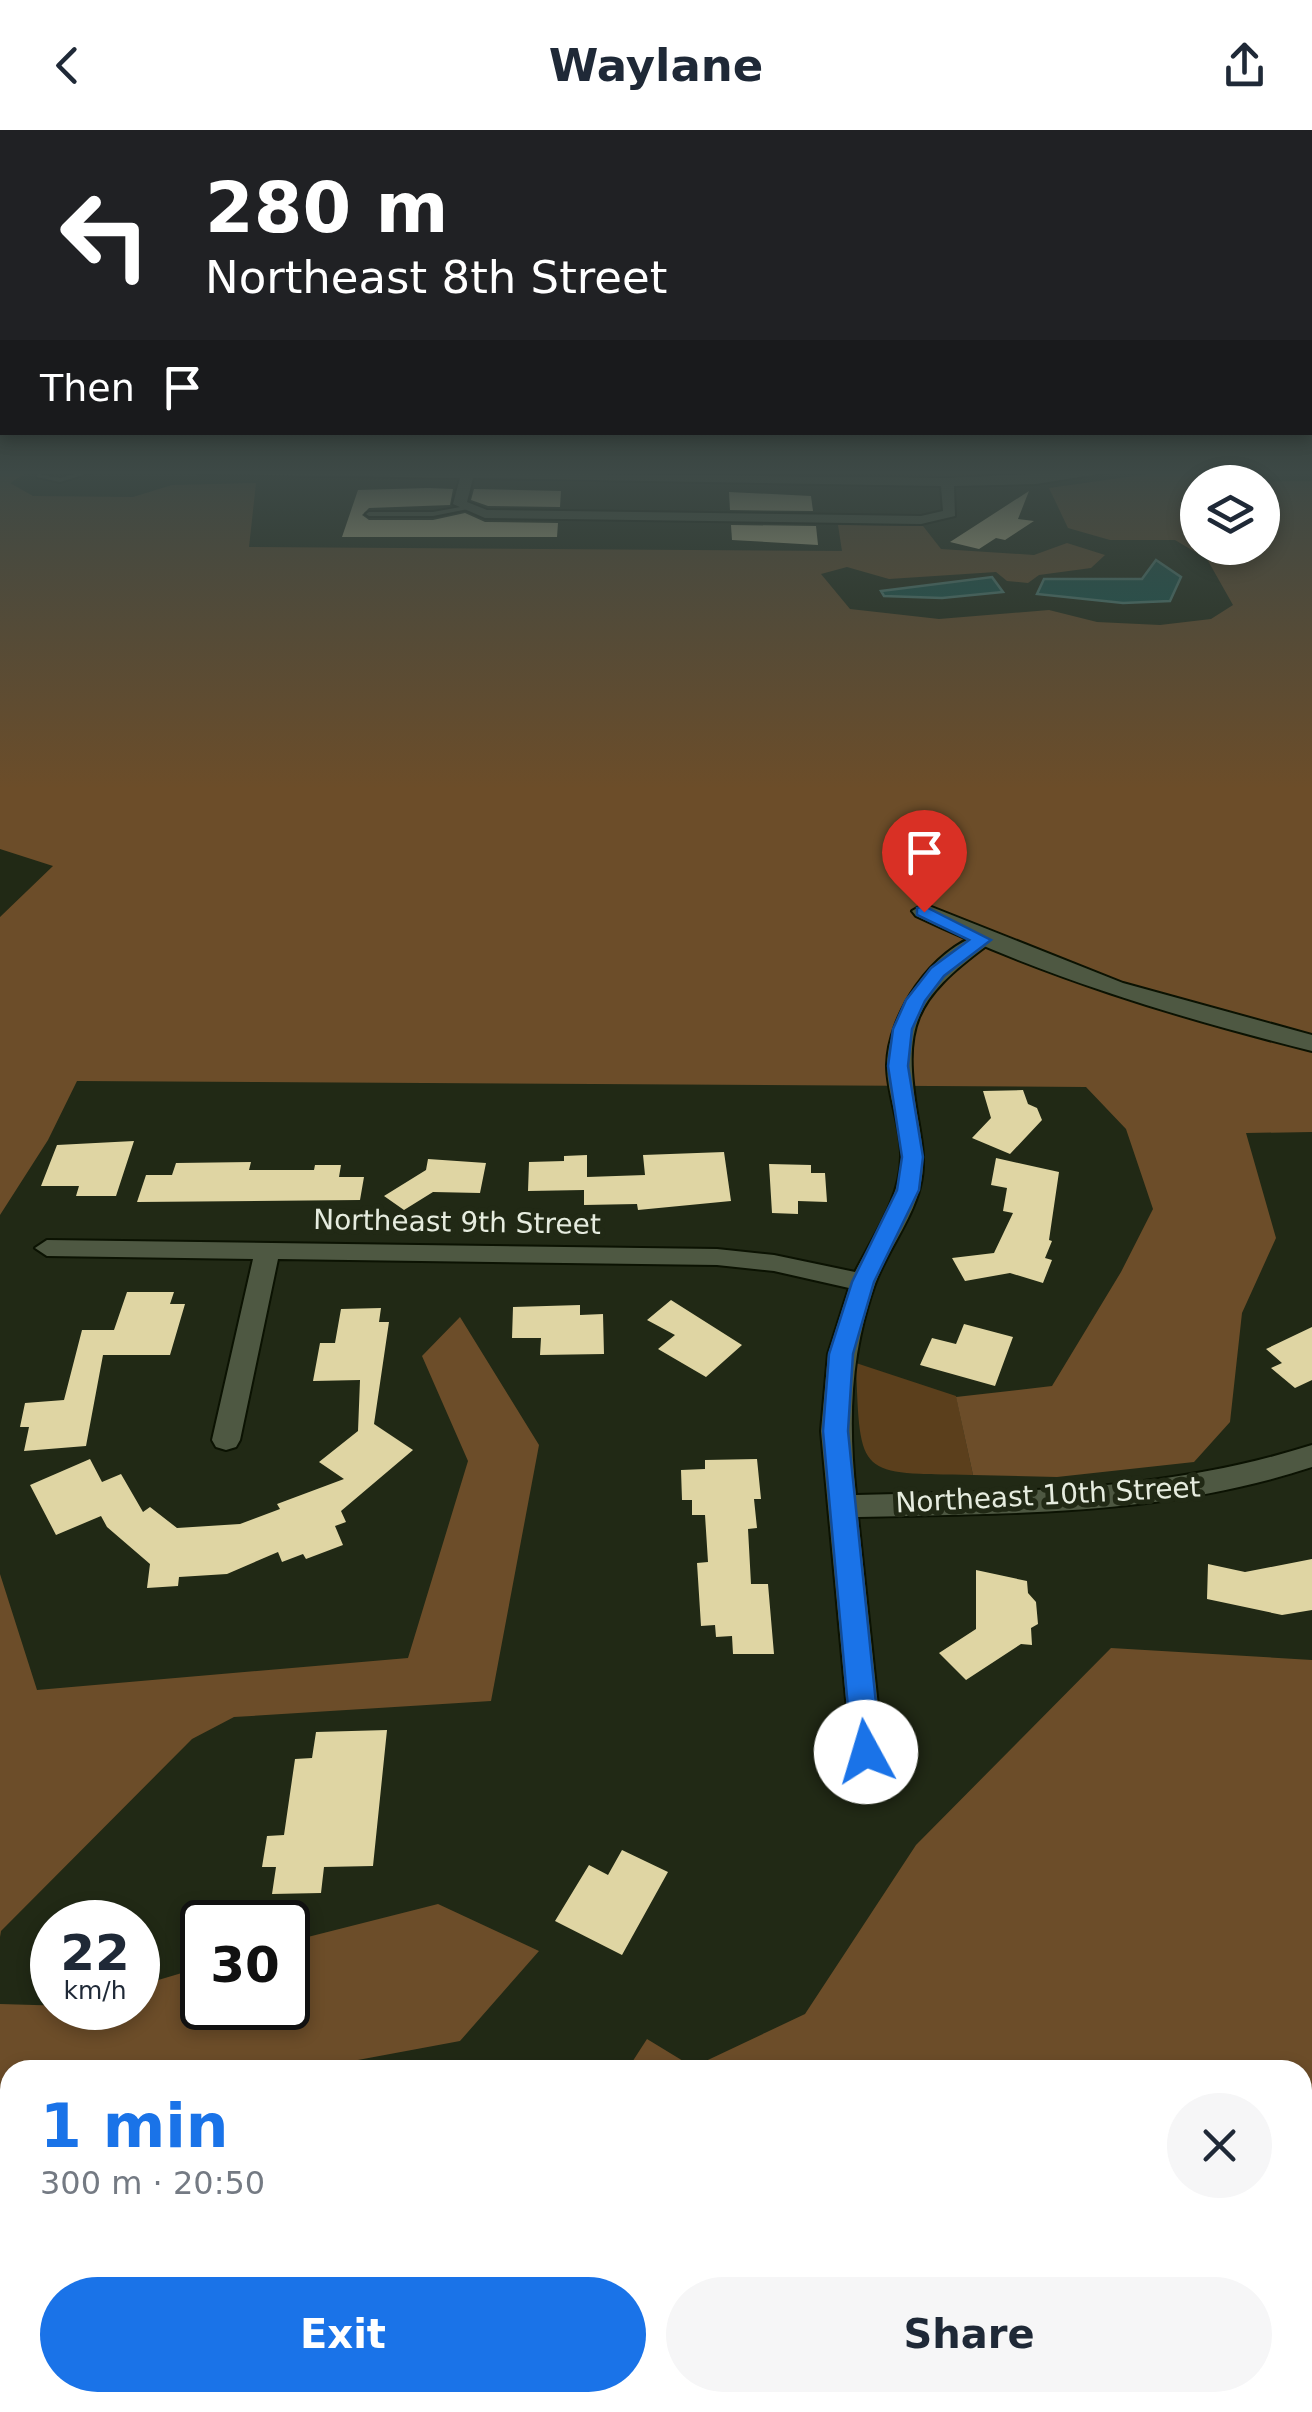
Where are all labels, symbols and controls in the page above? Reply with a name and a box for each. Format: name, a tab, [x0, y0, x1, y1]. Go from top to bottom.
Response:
icon: back	[40, 38, 95, 93]
icon: share	[1217, 38, 1272, 93]
text: Waylane	[549, 39, 763, 92]
text: 280 m	[205, 167, 448, 249]
icon: left	[40, 170, 170, 300]
text: Northeast 8th Street	[205, 251, 667, 304]
icon: arrive	[155, 360, 210, 415]
text: Then	[40, 366, 135, 410]
map controls	[1180, 465, 1280, 565]
button: layers	[1180, 465, 1280, 565]
pin	[882, 810, 967, 913]
icon: arrive	[897, 825, 952, 880]
street label: Northeast 9th Street	[313, 1203, 601, 1241]
street label: Northeast 10th Street	[895, 1471, 1201, 1519]
position arrow	[814, 1700, 918, 1804]
speed limit sign: 30	[180, 1900, 310, 2030]
text: 22	[60, 1924, 130, 1982]
text: km/h	[63, 1976, 127, 2005]
text: 1 min	[40, 2091, 228, 2161]
button: close	[1167, 2093, 1272, 2198]
text: 300 m · 20:50	[40, 2164, 265, 2202]
button: Exit	[40, 2277, 646, 2392]
button: Share	[666, 2277, 1272, 2392]

